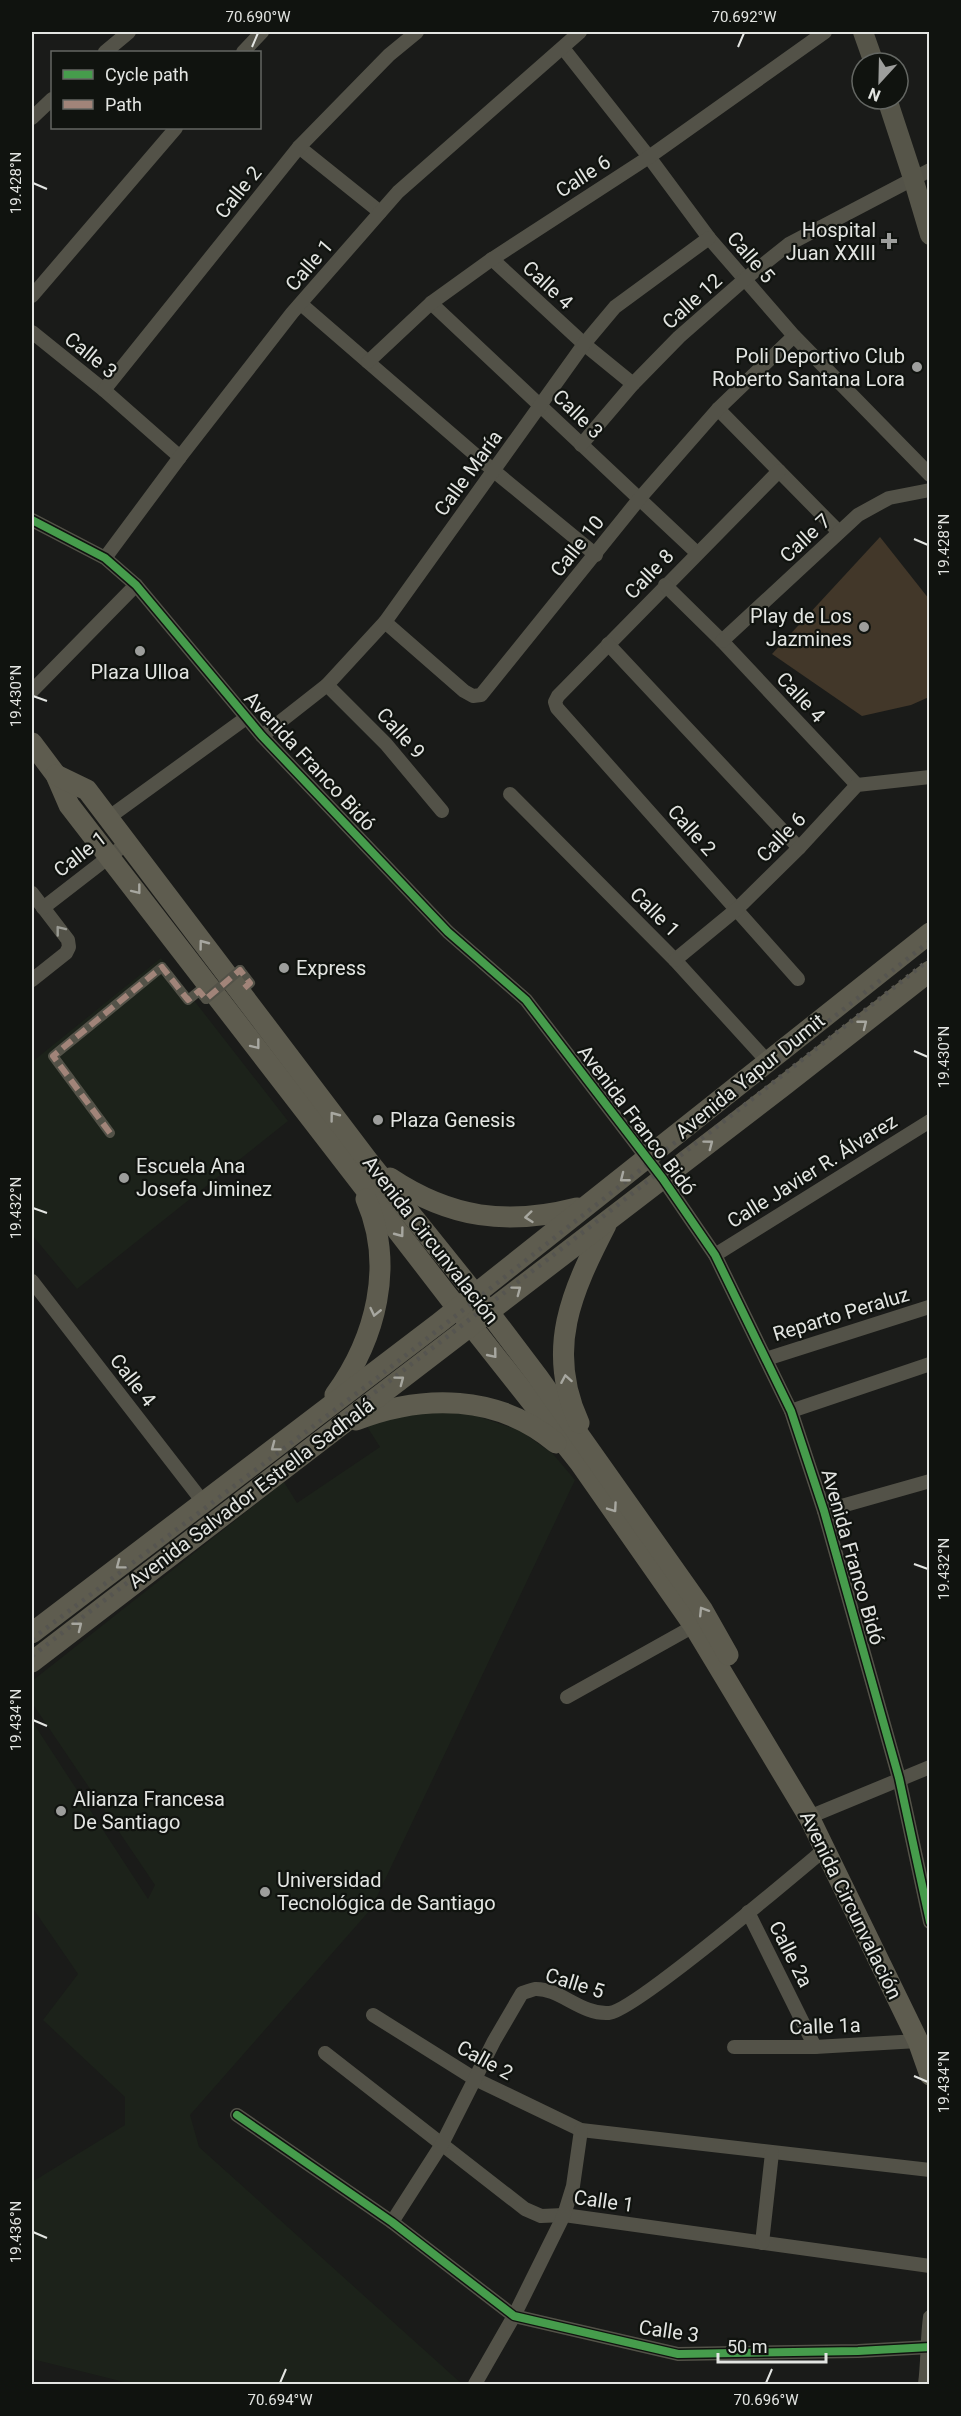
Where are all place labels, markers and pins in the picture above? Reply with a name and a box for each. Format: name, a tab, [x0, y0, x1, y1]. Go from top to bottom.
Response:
place label: Hospital Juan XXIII	[786, 218, 876, 265]
marker: Hospital Juan XXIII	[880, 232, 898, 250]
place label: Poli Deportivo Club Roberto Santana Lora	[712, 344, 905, 391]
marker: Poli Deportivo Club Roberto Santana Lora	[910, 360, 924, 374]
place label: Play de Los Jazmines	[750, 604, 852, 651]
marker: Play de Los Jazmines	[857, 620, 871, 634]
marker: Plaza Ulloa	[133, 644, 147, 658]
place label: Plaza Ulloa	[90, 660, 190, 684]
place label: Express	[296, 956, 366, 980]
marker: Express	[277, 961, 291, 975]
place label: Plaza Genesis	[390, 1108, 516, 1132]
marker: Plaza Genesis	[371, 1113, 385, 1127]
place label: Escuela Ana Josefa Jiminez	[136, 1154, 272, 1201]
marker: Escuela Ana Josefa Jiminez	[117, 1171, 131, 1185]
place label: Alianza Francesa De Santiago	[73, 1787, 225, 1834]
marker: Alianza Francesa De Santiago	[54, 1804, 68, 1818]
place label: Universidad Tecnológica de Santiago	[277, 1868, 496, 1915]
marker: Universidad Tecnológica de Santiago	[258, 1885, 272, 1899]

